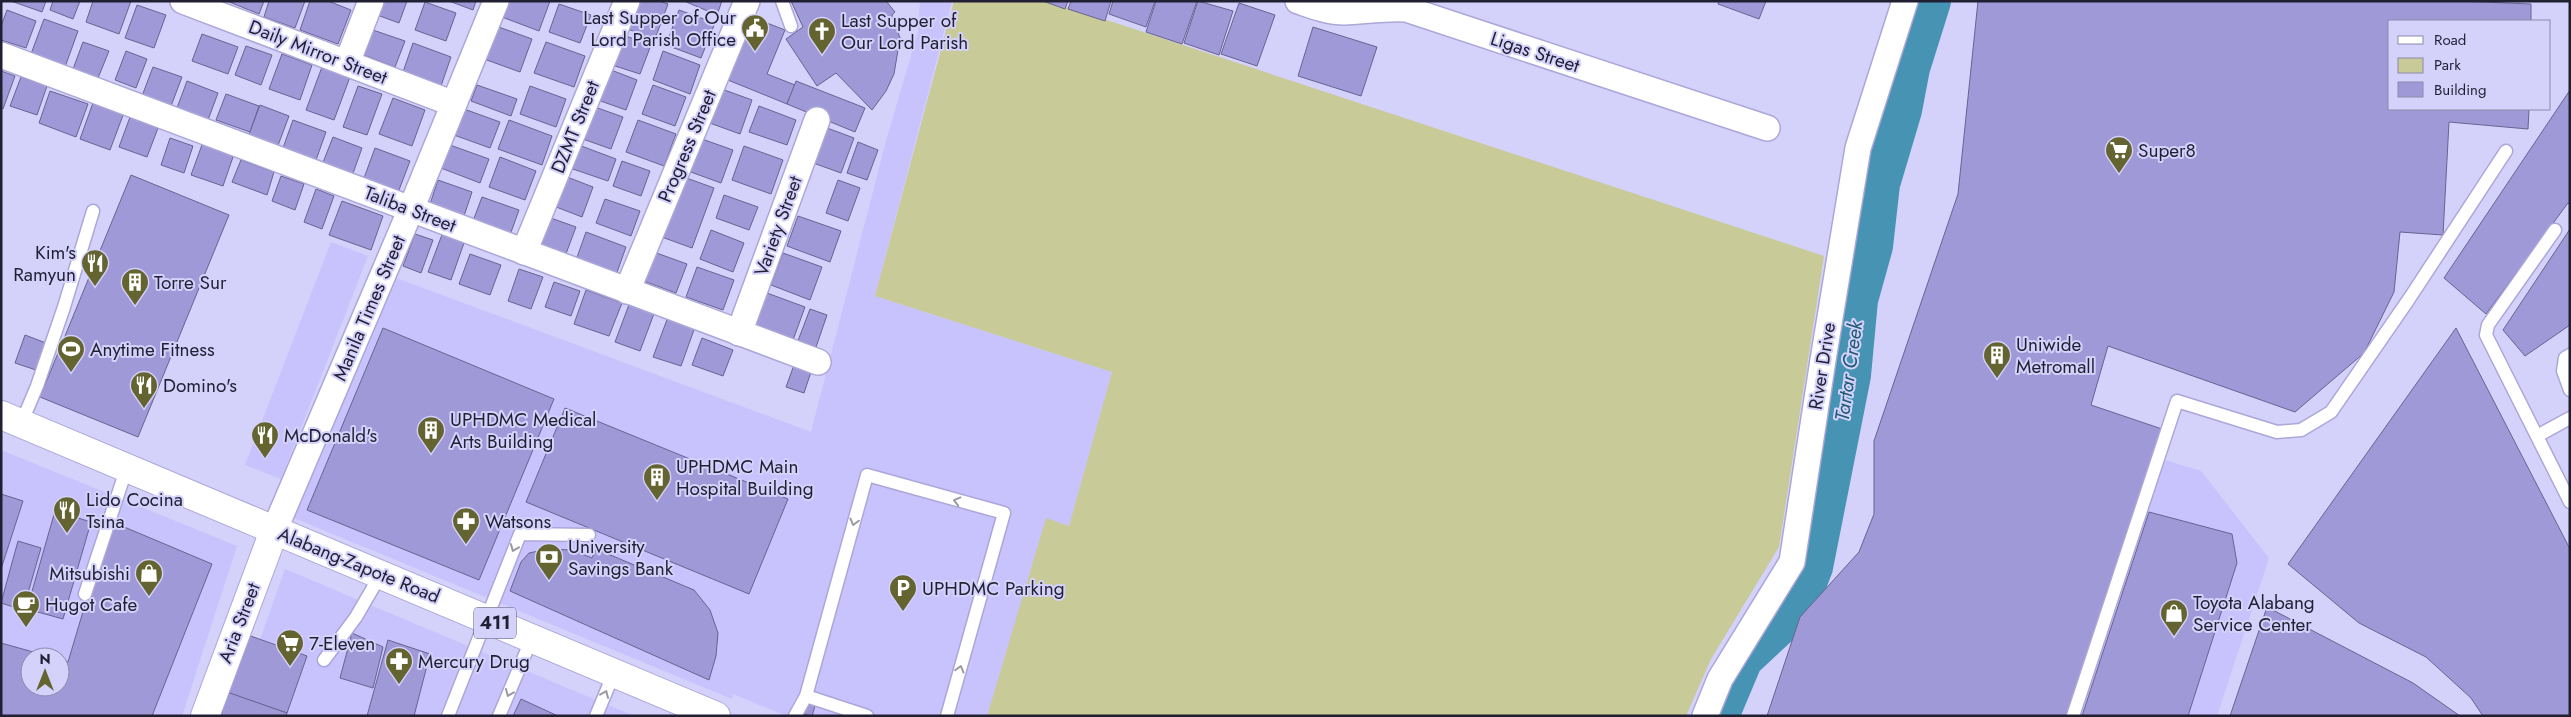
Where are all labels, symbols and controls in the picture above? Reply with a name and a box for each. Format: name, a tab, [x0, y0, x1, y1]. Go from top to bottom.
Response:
place label: Last Supper of Our Lord Parish Office	[583, 4, 736, 53]
place label: Last Supper of Our Lord Parish	[841, 7, 968, 56]
street label: Daily Mirror Street	[245, 13, 392, 91]
public building icon: Last Supper of Our Lord Parish Office	[740, 13, 770, 52]
church icon: Last Supper of Our Lord Parish	[807, 16, 837, 55]
legend	[2388, 20, 2551, 110]
street label: Ligas Street	[1487, 25, 1583, 79]
text: Road	[2434, 29, 2466, 51]
text: Park	[2434, 54, 2461, 76]
street label: DZMT Street	[544, 76, 606, 177]
text: Building	[2434, 79, 2486, 101]
street label: Progress Street	[651, 85, 723, 206]
supermarket icon: Super8	[2104, 135, 2134, 174]
place label: Super8	[2138, 137, 2196, 164]
street label: Variety Street	[747, 172, 809, 280]
street label: Taliba Street	[360, 179, 460, 239]
street label: Manila Times Street	[326, 231, 412, 385]
place label: Kim's Ramyun	[13, 239, 76, 288]
restaurant icon: Kim's Ramyun	[80, 248, 110, 287]
building icon: Torre Sur	[120, 267, 150, 306]
place label: Torre Sur	[154, 269, 227, 296]
water label: Tartar Creek	[1828, 317, 1871, 423]
street label: River Drive	[1802, 320, 1842, 412]
place label: Uniwide Metromall	[2016, 331, 2095, 380]
sports icon: Anytime Fitness	[56, 334, 86, 373]
place label: Anytime Fitness	[90, 336, 215, 363]
building icon: Uniwide Metromall	[1982, 340, 2012, 379]
restaurant icon: Domino's	[129, 370, 159, 409]
place label: Domino's	[163, 372, 237, 399]
place label: UPHDMC Medical Arts Building	[450, 406, 596, 455]
building icon: UPHDMC Medical Arts Building	[416, 415, 446, 454]
restaurant icon: McDonald's	[250, 420, 280, 459]
place label: McDonald's	[284, 422, 378, 449]
place label: UPHDMC Main Hospital Building	[676, 453, 814, 502]
building icon: UPHDMC Main Hospital Building	[642, 462, 672, 501]
place label: Lido Cocina Tsina	[86, 486, 183, 535]
restaurant icon: Lido Cocina Tsina	[52, 495, 82, 534]
one-way arrow	[954, 496, 962, 506]
pharmacy icon: Watsons	[451, 506, 481, 545]
place label: Watsons	[485, 508, 552, 535]
one-way arrow	[849, 518, 860, 526]
street label: Alabang-Zapote Road	[274, 520, 444, 610]
place label: University Savings Bank	[568, 533, 674, 582]
bank icon: University Savings Bank	[534, 542, 564, 581]
one-way arrow	[510, 543, 521, 552]
shop icon: Mitsubishi	[134, 558, 164, 597]
place label: Mitsubishi	[49, 560, 130, 587]
parking icon: UPHDMC Parking	[888, 573, 918, 612]
place label: UPHDMC Parking	[922, 575, 1065, 602]
street label: Aria Street	[211, 578, 267, 667]
cafe icon: Hugot Cafe	[11, 589, 41, 628]
place label: Toyota Alabang Service Center	[2193, 589, 2315, 638]
place label: Hugot Cafe	[45, 591, 138, 618]
shop icon: Toyota Alabang Service Center	[2159, 598, 2189, 637]
road number: 411	[474, 608, 516, 638]
supermarket icon: 7-Eleven	[275, 628, 305, 667]
place label: 7-Eleven	[309, 630, 375, 657]
pharmacy icon: Mercury Drug	[384, 646, 414, 685]
north arrow	[20, 647, 70, 697]
place label: Mercury Drug	[418, 648, 530, 675]
text: N	[39, 649, 51, 669]
one-way arrow	[955, 665, 965, 673]
one-way arrow	[504, 688, 515, 697]
one-way arrow	[599, 691, 609, 699]

